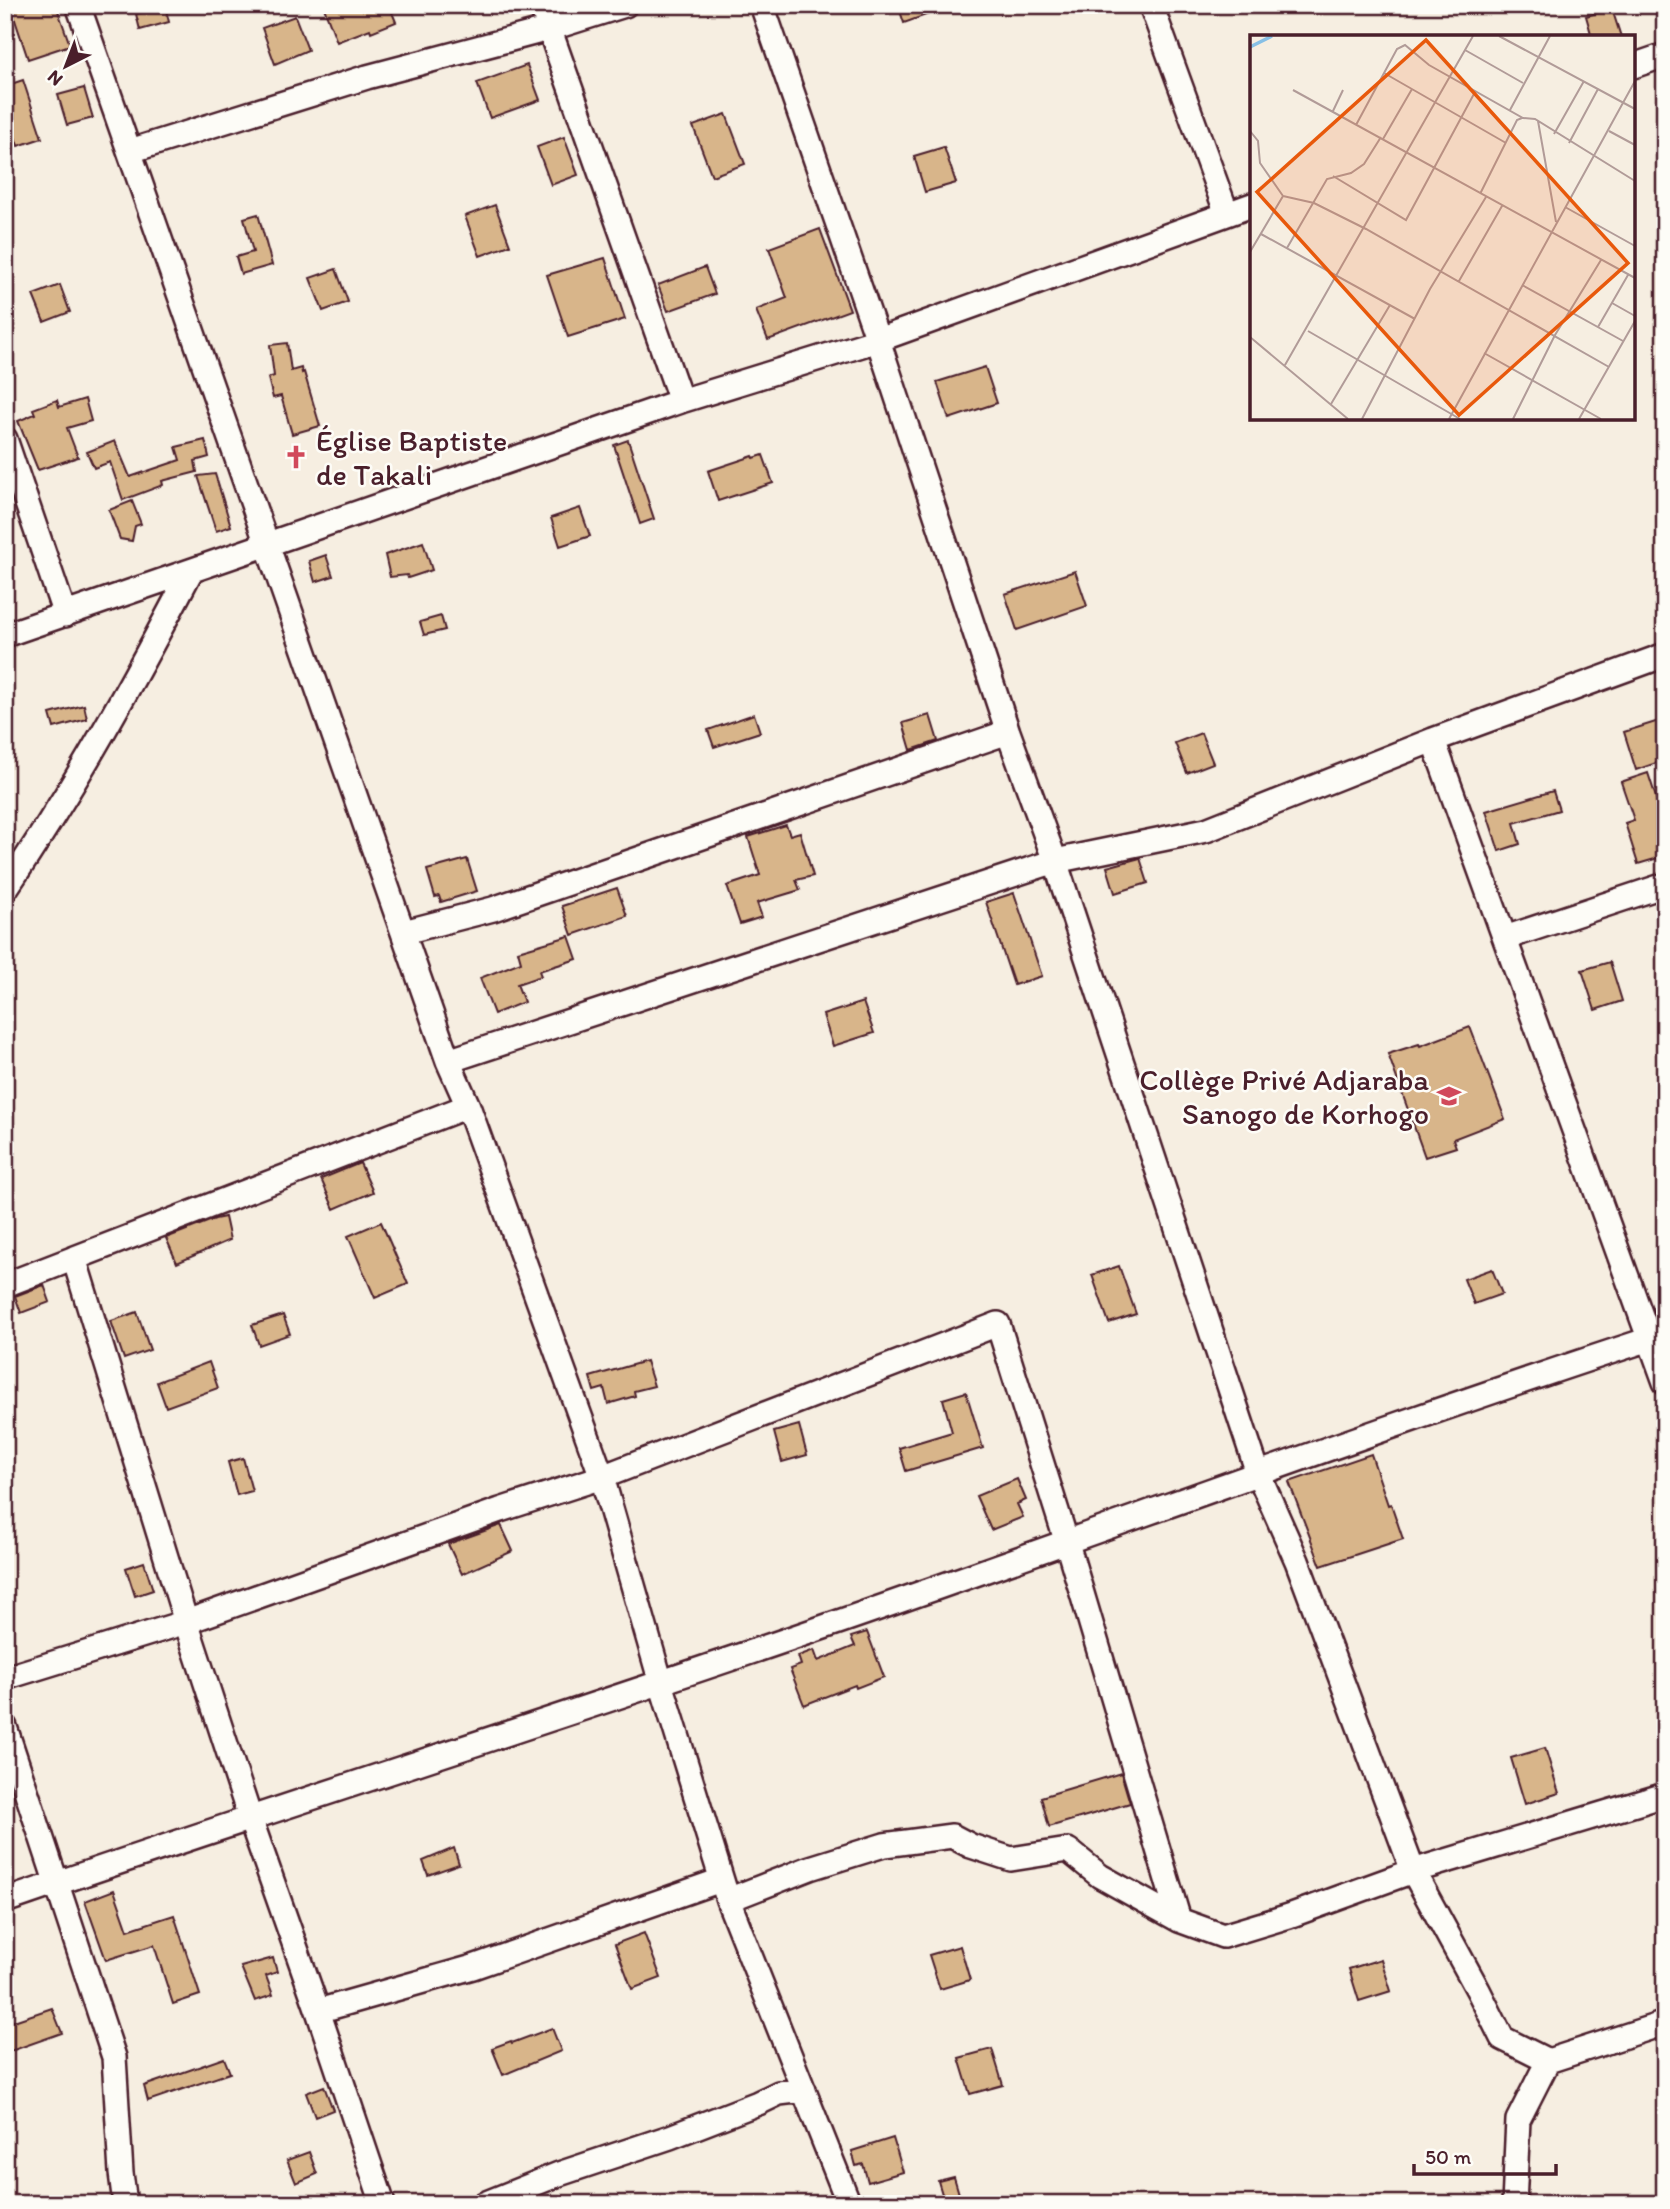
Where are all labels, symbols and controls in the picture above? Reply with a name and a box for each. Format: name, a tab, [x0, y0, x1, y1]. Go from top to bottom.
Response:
north arrow	[32, 32, 102, 102]
inset map	[1250, 35, 1635, 420]
text: N	[42, 65, 67, 91]
place label: Église Baptiste de Takali	[316, 422, 507, 493]
church icon: Église Baptiste de Takali	[282, 443, 310, 471]
place label: Collège Privé Adjaraba Sanogo de Korhogo	[1139, 1061, 1429, 1132]
school or university icon: Collège Privé Adjaraba Sanogo de Korhogo	[1435, 1082, 1463, 1110]
scale bar	[1414, 2132, 1556, 2176]
text: 50 m	[1425, 2144, 1472, 2169]

